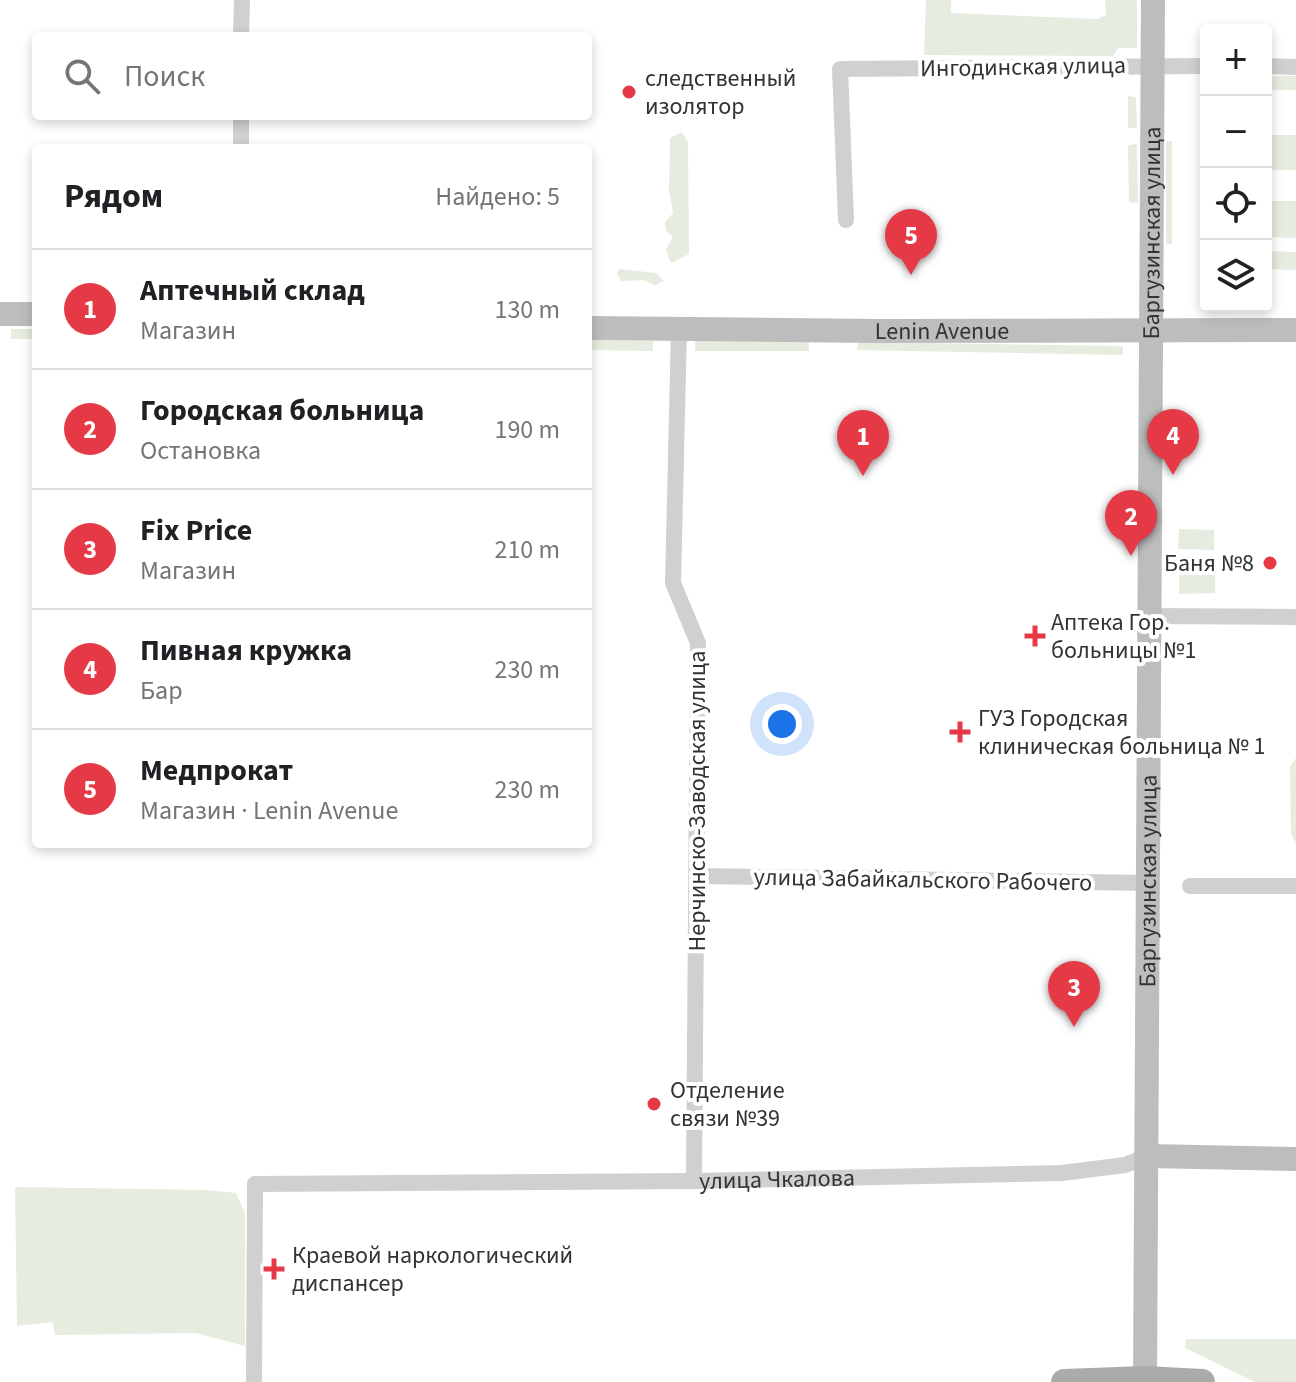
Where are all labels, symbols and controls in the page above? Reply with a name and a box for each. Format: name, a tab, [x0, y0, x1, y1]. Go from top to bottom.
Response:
map controls	[1200, 24, 1272, 312]
button: +	[1200, 24, 1272, 96]
search box	[32, 32, 592, 120]
street label: Ингодинская улица	[920, 48, 1126, 86]
icon: search	[60, 54, 104, 98]
text: Поиск	[124, 55, 205, 98]
place label: следственный изолятор	[645, 61, 796, 124]
marker: следственный изолятор	[620, 83, 638, 101]
button: −	[1200, 96, 1272, 168]
street label: Баргузинская улица	[1134, 127, 1170, 339]
button: locate	[1200, 168, 1272, 240]
text: Рядом	[64, 172, 163, 221]
text: Найдено: 5	[435, 178, 560, 215]
pin: 5	[885, 209, 937, 275]
button: layers	[1200, 240, 1272, 312]
text: Аптечный склад	[140, 269, 365, 312]
text: 1	[83, 291, 97, 328]
text: 130 m	[494, 291, 560, 328]
text: Магазин	[140, 312, 236, 349]
street label: Lenin Avenue	[875, 313, 1009, 349]
text: Городская больница	[140, 389, 424, 432]
pin: 4	[1147, 409, 1199, 475]
pin: 1	[837, 410, 889, 476]
text: 2	[83, 411, 97, 448]
text: 190 m	[494, 411, 560, 448]
text: Остановка	[140, 432, 261, 469]
pin: 2	[1105, 490, 1157, 556]
text: Fix Price	[140, 509, 252, 552]
text: 3	[83, 531, 97, 568]
text: 210 m	[494, 531, 560, 568]
place label: Баня №8	[1164, 546, 1254, 581]
text: Магазин	[140, 552, 236, 589]
marker: Баня №8	[1261, 554, 1279, 572]
place label: Аптека Гор. больницы №1	[1051, 605, 1196, 668]
marker: Аптека Гор. больницы №1	[1026, 627, 1044, 645]
text: Пивная кружка	[140, 629, 352, 672]
text: 4	[83, 651, 97, 688]
text: 230 m	[494, 651, 560, 688]
street label: Нерчинско-Заводская улица	[680, 651, 715, 951]
text: Бар	[140, 672, 183, 709]
place label: ГУЗ Городская клиническая больница № 1	[978, 701, 1265, 764]
your location	[762, 704, 802, 744]
marker: ГУЗ Городская клиническая больница № 1	[949, 721, 971, 743]
text: Медпрокат	[140, 749, 293, 792]
text: 5	[83, 771, 97, 808]
text: 230 m	[494, 771, 560, 808]
street label: Баргузинская улица	[1130, 775, 1166, 987]
text: Магазин · Lenin Avenue	[140, 792, 398, 829]
street label: улица Забайкальского Рабочего	[753, 860, 1093, 900]
pin: 3	[1048, 961, 1100, 1027]
place label: Отделение связи №39	[670, 1073, 785, 1136]
marker: Отделение связи №39	[645, 1095, 663, 1113]
street label: улица Чкалова	[699, 1160, 855, 1198]
place label: Краевой наркологический диспансер	[292, 1238, 573, 1301]
marker: Краевой наркологический диспансер	[263, 1258, 285, 1280]

